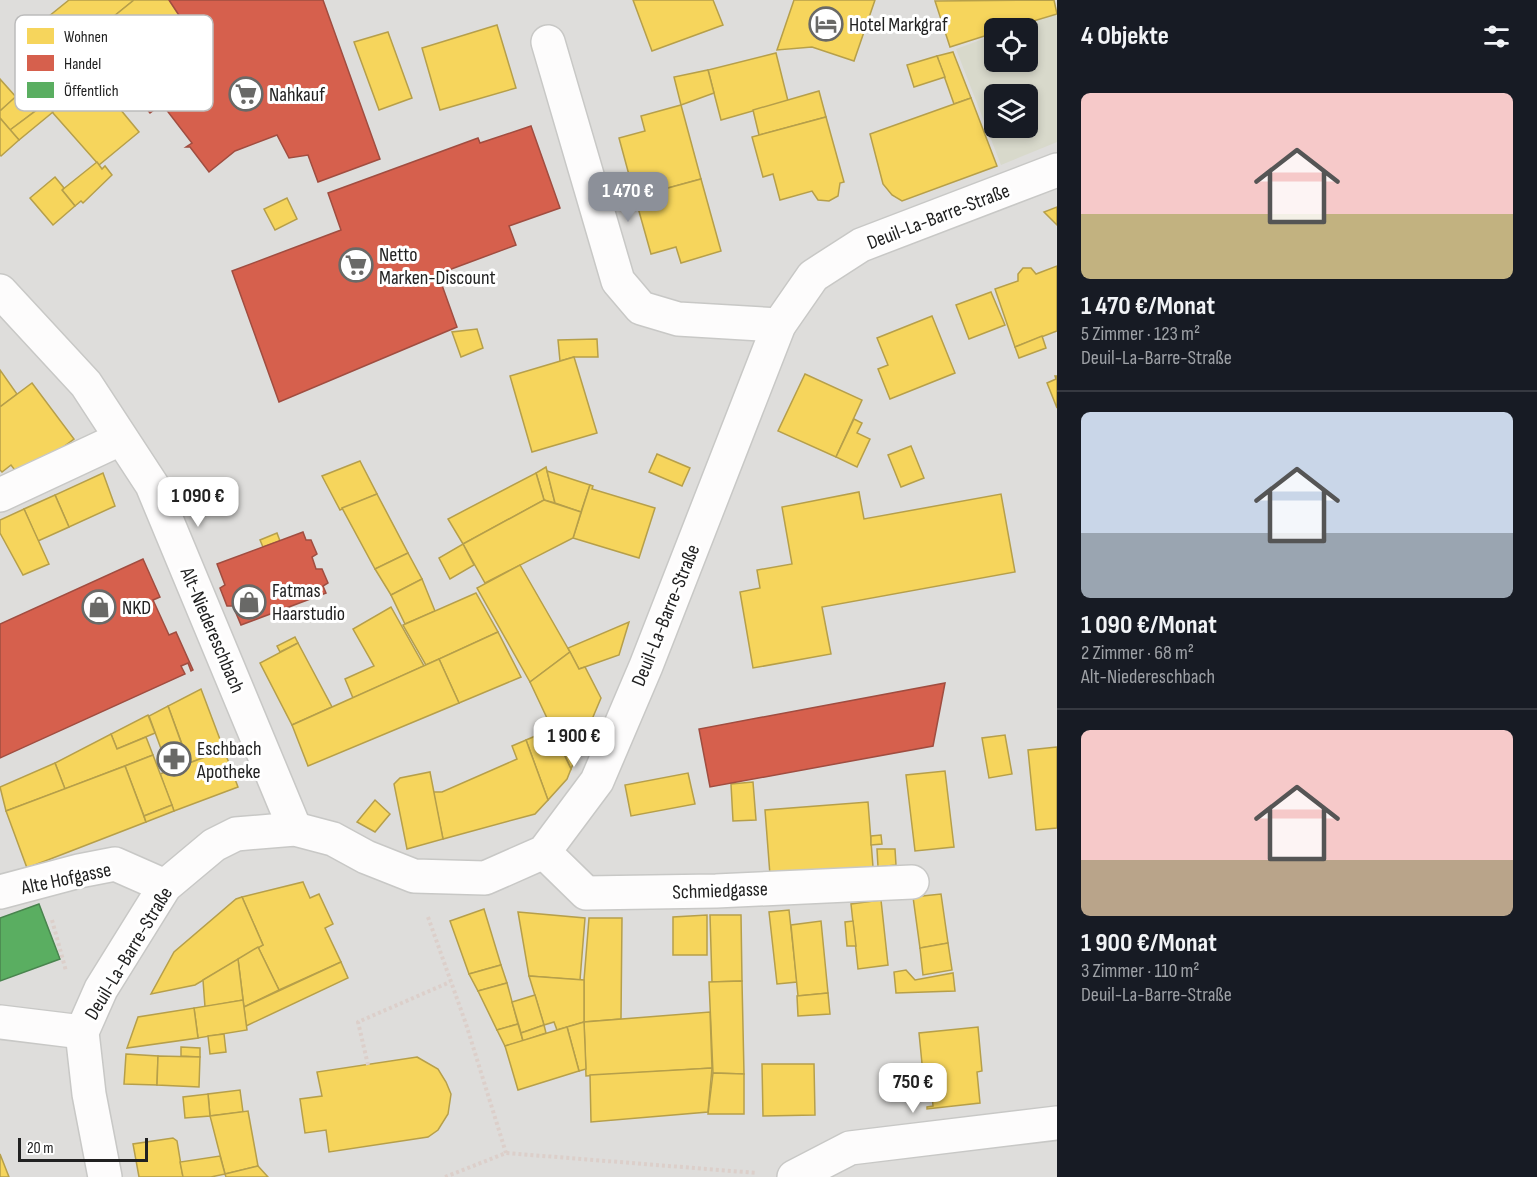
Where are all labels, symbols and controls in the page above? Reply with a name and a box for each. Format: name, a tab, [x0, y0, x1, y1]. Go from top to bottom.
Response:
hotel icon: Hotel Markgraf	[808, 6, 844, 42]
place label: Hotel Markgraf	[849, 13, 948, 37]
legend	[15, 15, 213, 111]
map controls	[984, 18, 1038, 138]
button: locate	[984, 18, 1038, 72]
icon: filters	[1480, 20, 1513, 53]
text: 4 Objekte	[1081, 21, 1169, 52]
text: Wohnen	[64, 28, 108, 47]
text: Handel	[64, 55, 101, 74]
supermarket icon: Nahkauf	[228, 76, 264, 112]
text: Öffentlich	[64, 82, 119, 101]
place label: Nahkauf	[269, 83, 325, 107]
button: layers	[984, 84, 1038, 138]
icon: home	[1243, 132, 1351, 240]
pin: 1 470 €	[573, 172, 683, 223]
text: 1 470 €	[602, 179, 654, 203]
street label: Deuil-La-Barre-Straße	[864, 179, 1013, 255]
place label: Netto Marken-Discount	[379, 243, 496, 290]
supermarket icon: Netto Marken-Discount	[338, 247, 374, 283]
text: 1 470 €/Monat	[1081, 291, 1215, 322]
text: 5 Zimmer · 123 m²	[1081, 322, 1200, 346]
text: Deuil-La-Barre-Straße	[1081, 346, 1232, 370]
icon: home	[1243, 451, 1351, 559]
pin: 1 090 €	[143, 477, 253, 528]
text: 1 090 €	[172, 484, 224, 508]
street label: Deuil-La-Barre-Straße	[627, 541, 705, 690]
street label: Alt-Niedereschbach	[174, 563, 249, 697]
place label: Fatmas Haarstudio	[272, 579, 345, 626]
shop icon: Fatmas Haarstudio	[231, 584, 267, 620]
shop icon: NKD	[81, 589, 117, 625]
place label: NKD	[122, 596, 151, 620]
text: 1 090 €/Monat	[1081, 610, 1217, 641]
text: 2 Zimmer · 68 m²	[1081, 641, 1194, 665]
text: Alt-Niedereschbach	[1081, 665, 1215, 689]
pin: 1 900 €	[519, 717, 629, 768]
text: 1 900 €	[548, 724, 600, 748]
place label: Eschbach Apotheke	[196, 737, 262, 784]
pharmacy icon: Eschbach Apotheke	[156, 741, 192, 777]
icon: home	[1243, 769, 1351, 877]
street label: Alte Hofgasse	[18, 858, 113, 900]
street label: Schmiedgasse	[672, 877, 768, 905]
street label: Deuil-La-Barre-Straße	[80, 883, 178, 1024]
text: 1 900 €/Monat	[1081, 928, 1217, 959]
text: 3 Zimmer · 110 m²	[1081, 959, 1200, 983]
text: Deuil-La-Barre-Straße	[1081, 983, 1232, 1007]
pin: 750 €	[871, 1063, 955, 1114]
text: 750 €	[893, 1070, 933, 1094]
scale bar	[18, 1135, 148, 1162]
text: 20 m	[27, 1139, 54, 1158]

